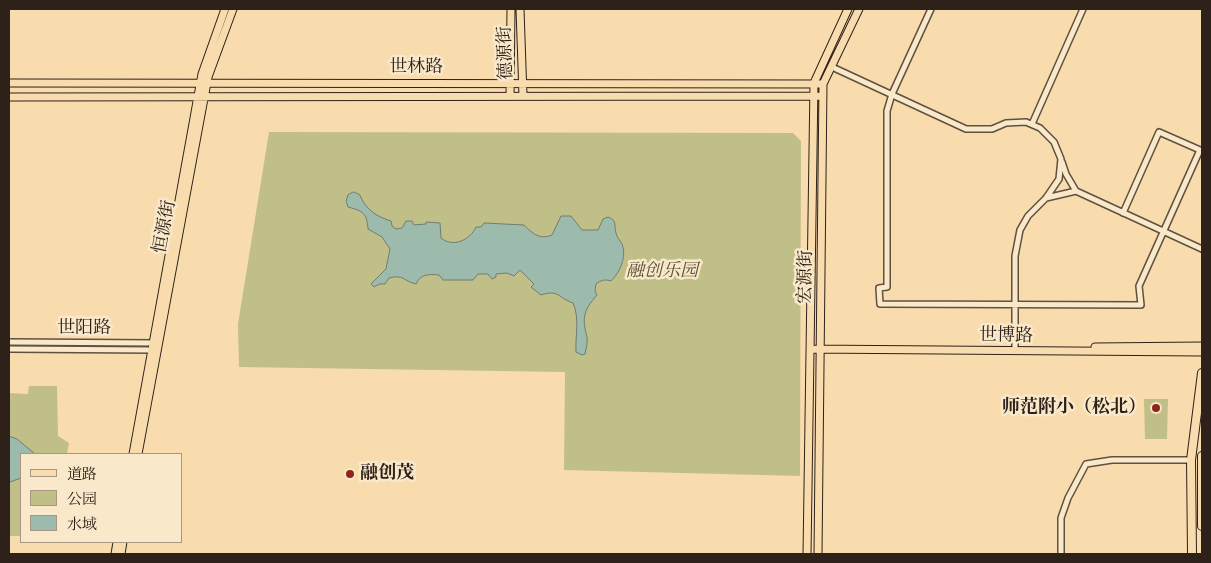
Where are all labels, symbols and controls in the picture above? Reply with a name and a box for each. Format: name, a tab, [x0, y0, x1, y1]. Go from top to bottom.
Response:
street label: 德源街	[494, 26, 518, 80]
street label: 世林路	[389, 57, 443, 79]
street label: 恒源街	[149, 198, 181, 256]
street label: 宏源街	[795, 250, 817, 304]
park label: 融创乐园	[626, 261, 698, 283]
street label: 世阳路	[57, 318, 111, 340]
street label: 世博路	[979, 325, 1033, 347]
place label: 师范附小（松北）	[1002, 397, 1146, 419]
marker: 师范附小（松北）	[1150, 402, 1162, 414]
legend	[20, 453, 182, 543]
place label: 融创茂	[360, 463, 414, 485]
text: 道路	[67, 465, 97, 483]
marker: 融创茂	[344, 468, 356, 480]
text: 公园	[67, 490, 97, 508]
text: 水域	[67, 515, 97, 533]

